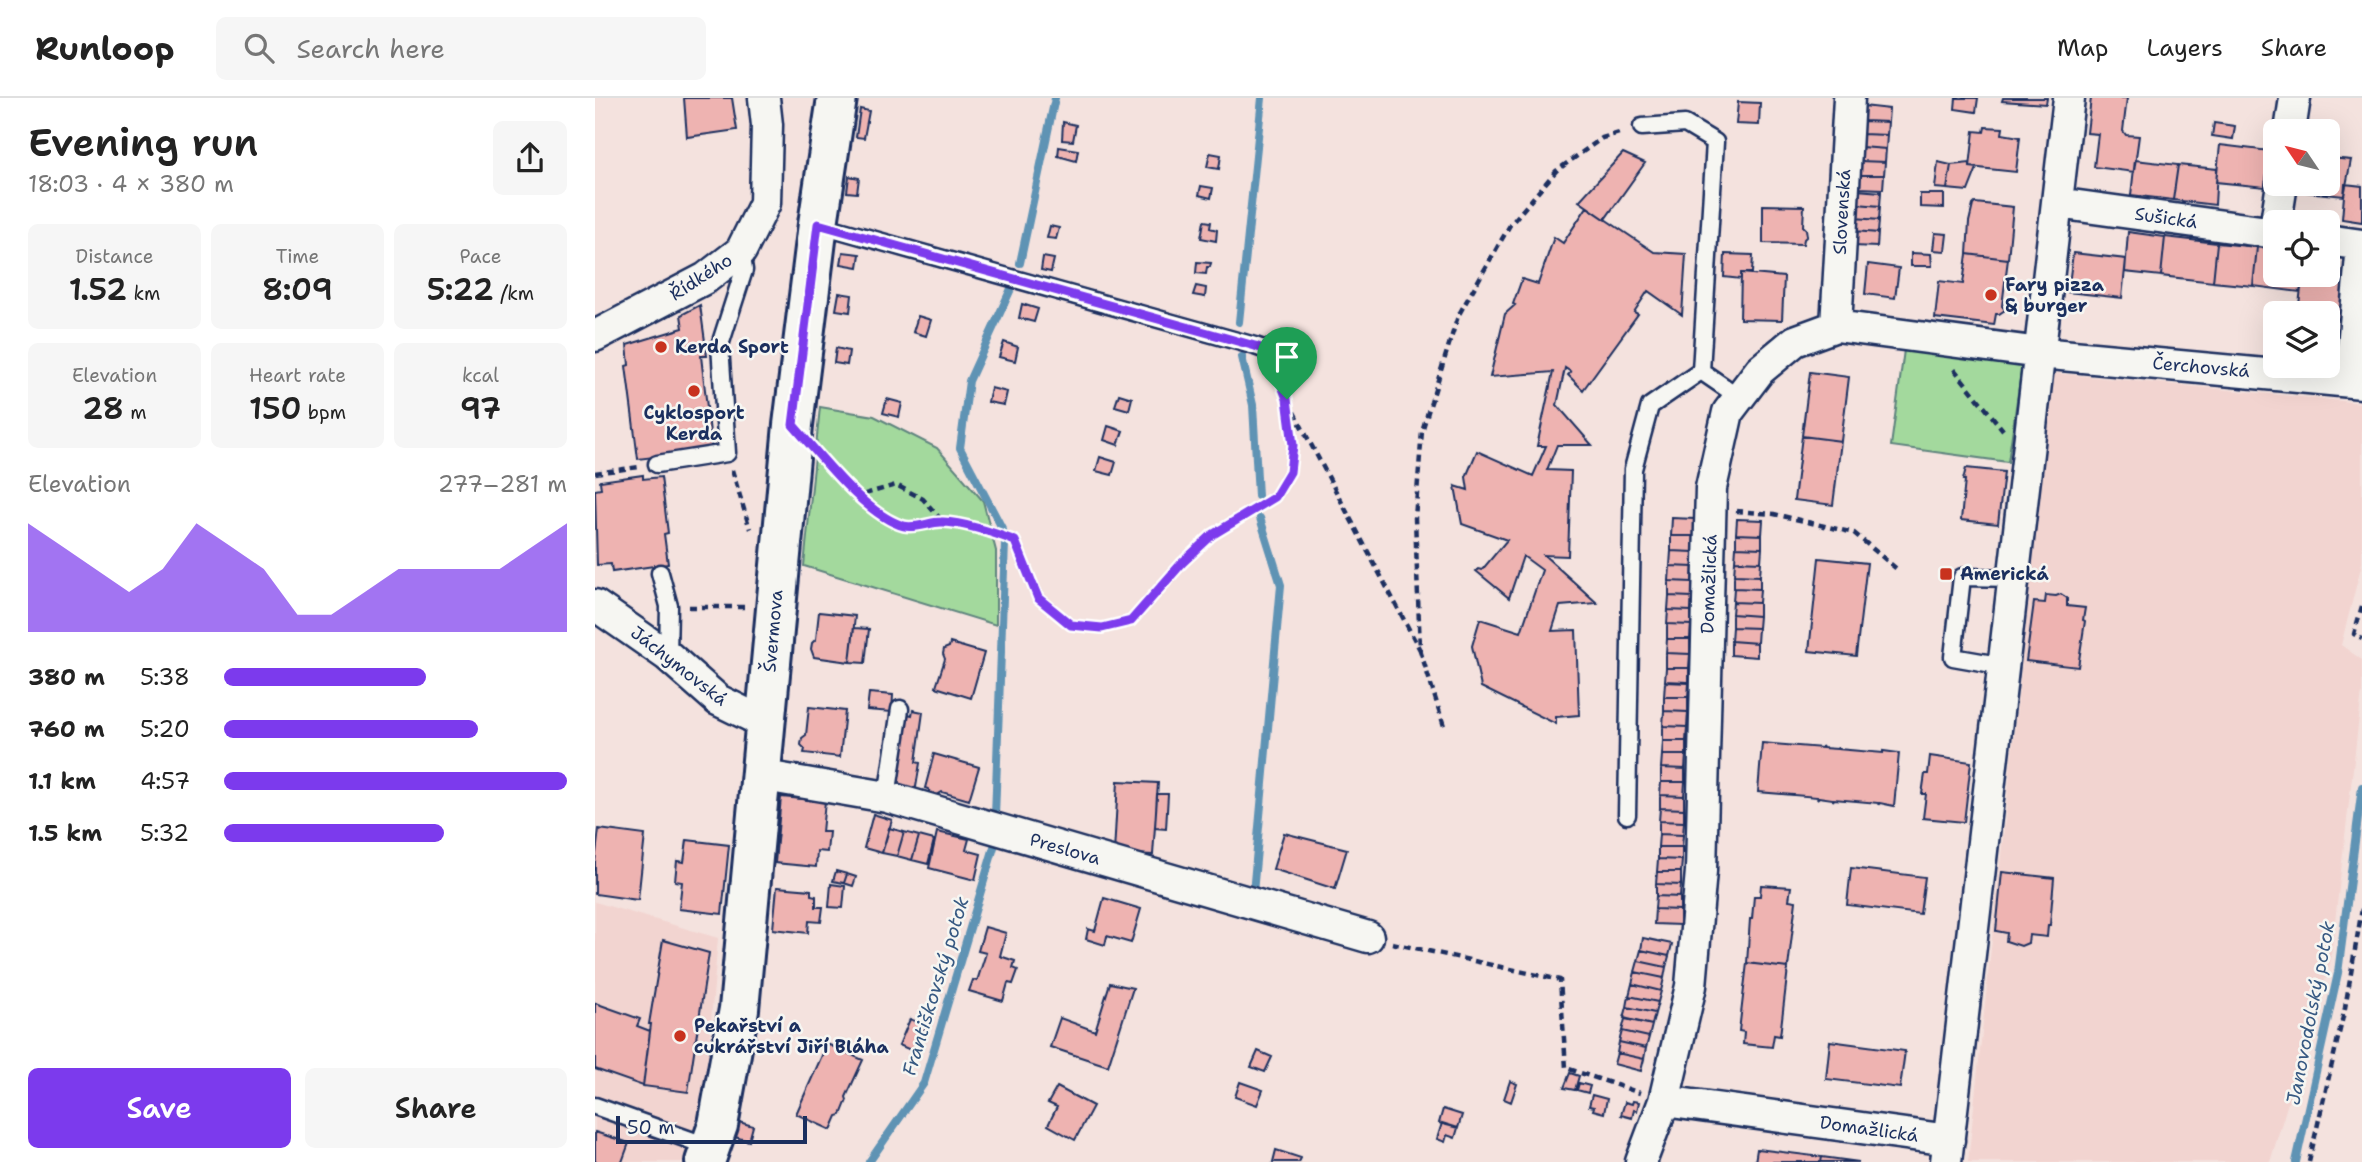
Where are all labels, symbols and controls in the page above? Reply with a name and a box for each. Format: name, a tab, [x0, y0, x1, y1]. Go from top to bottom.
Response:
search box	[216, 17, 706, 80]
text: Runloop	[35, 26, 174, 71]
icon: search	[240, 29, 278, 67]
text: Search here	[296, 31, 445, 66]
text: Map	[2057, 32, 2108, 64]
text: Layers	[2146, 32, 2223, 64]
text: Share	[2261, 32, 2327, 64]
text: Evening run	[28, 117, 258, 168]
north arrow	[2263, 119, 2340, 196]
map controls	[2263, 119, 2340, 378]
button: share	[493, 121, 567, 195]
text: 18:03 · 4 × 380 m	[28, 169, 234, 199]
street label: Slovenská	[1828, 169, 1856, 255]
street label: Sušická	[2133, 202, 2199, 234]
button: locate	[2263, 210, 2340, 287]
text: Distance	[76, 244, 153, 269]
text: Time	[276, 244, 319, 269]
text: Pace	[460, 244, 501, 269]
street label: Řídkého	[665, 248, 737, 306]
text: 1.52	[69, 269, 127, 310]
text: 8:09	[262, 269, 333, 310]
text: 5:22	[427, 269, 494, 310]
place label: Fary pizza & burger	[2005, 273, 2105, 318]
text: km	[127, 281, 160, 306]
text: /km	[494, 281, 534, 306]
marker: Fary pizza & burger	[1983, 287, 1999, 303]
button: layers	[2263, 301, 2340, 378]
pin	[1257, 327, 1317, 399]
place label: Kerda Sport	[675, 335, 789, 359]
icon: arrive	[1268, 338, 1306, 376]
marker: Kerda Sport	[653, 339, 669, 355]
street label: Čerchovská	[2151, 351, 2251, 383]
text: Elevation	[72, 363, 157, 388]
text: Heart rate	[249, 363, 346, 388]
text: kcal	[462, 363, 499, 388]
marker: Cyklosport Kerda	[686, 383, 702, 399]
text: 28	[82, 388, 124, 429]
text: 150	[249, 388, 301, 429]
text: 97	[460, 388, 501, 429]
text: m	[124, 400, 147, 425]
text: bpm	[301, 400, 346, 425]
place label: Cyklosport Kerda	[644, 401, 745, 446]
text: Elevation	[28, 469, 131, 499]
text: 277–281 m	[438, 469, 567, 499]
street label: Domažlická	[1695, 534, 1723, 634]
place label: Americká	[1960, 562, 2049, 586]
marker: Americká	[1938, 566, 1954, 582]
street label: Švermova	[757, 589, 789, 673]
street label: Jáchymovská	[626, 621, 732, 711]
text: 380 m	[28, 662, 105, 692]
text: 5:38	[140, 662, 190, 692]
text: 760 m	[28, 714, 105, 744]
text: 5:20	[140, 714, 190, 744]
text: 1.1 km	[28, 766, 96, 796]
text: 4:57	[140, 766, 190, 796]
text: 1.5 km	[28, 818, 102, 848]
text: 5:32	[140, 818, 189, 848]
street label: Preslova	[1027, 827, 1103, 871]
water label: Františkovský potok	[896, 893, 975, 1079]
water label: Janovodolský potok	[2280, 919, 2341, 1107]
place label: Pekařství a cukrářství Jiří Bláha	[694, 1014, 890, 1059]
marker: Pekařství a cukrářství Jiří Bláha	[672, 1028, 688, 1044]
button: Save	[28, 1068, 291, 1148]
button: Share	[305, 1068, 567, 1148]
street label: Domažlická	[1818, 1110, 1920, 1148]
scale bar	[616, 1113, 807, 1145]
text: 50 m	[627, 1115, 675, 1140]

